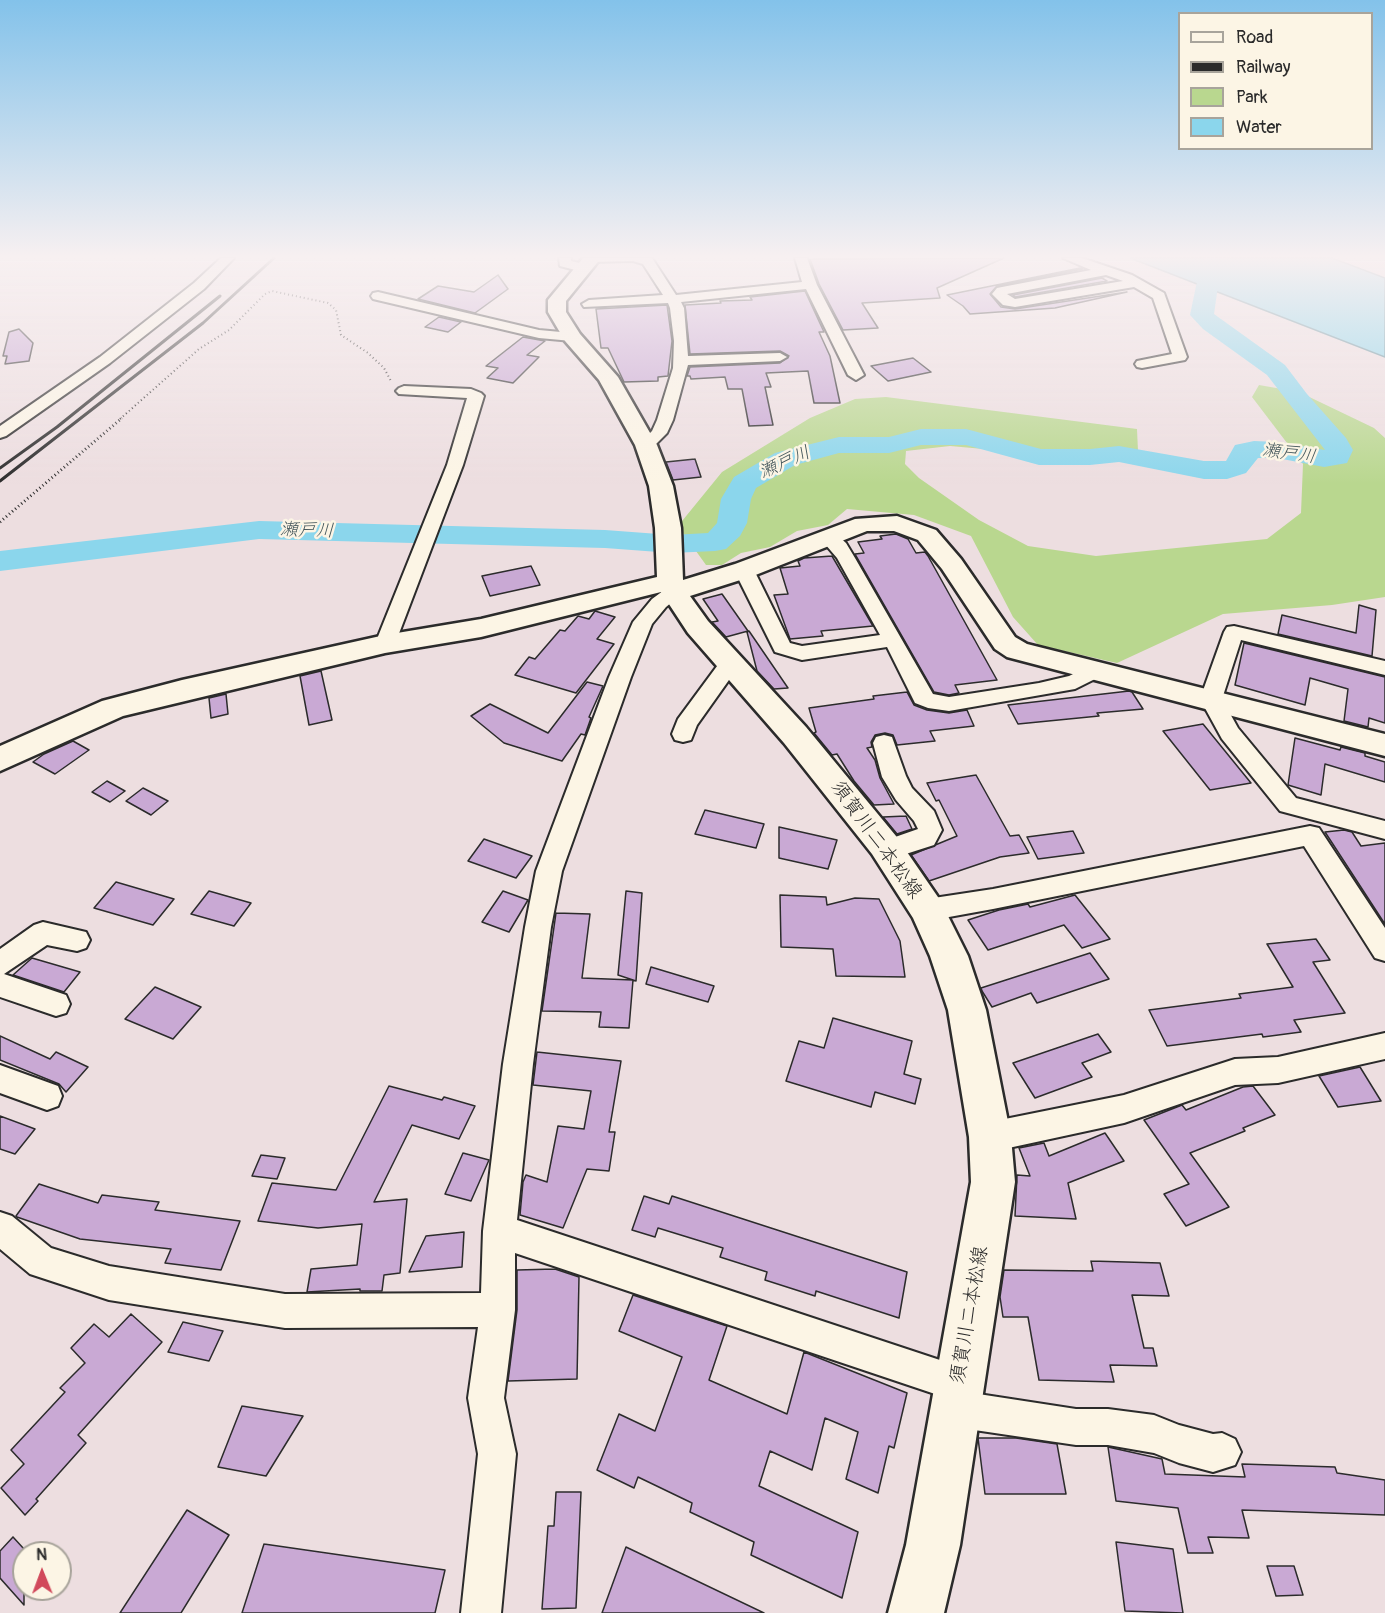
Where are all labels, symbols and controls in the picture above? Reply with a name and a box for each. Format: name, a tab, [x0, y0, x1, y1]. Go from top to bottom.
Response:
legend	[1178, 12, 1373, 150]
text: Road	[1236, 26, 1273, 49]
text: Railway	[1236, 56, 1291, 79]
text: Park	[1236, 86, 1268, 109]
text: Water	[1236, 116, 1282, 139]
water label: 瀬戸川	[1261, 440, 1317, 468]
water label: 瀬戸川	[756, 442, 814, 484]
water label: 瀬戸川	[280, 519, 334, 543]
street label: 須賀川二本松線	[825, 776, 927, 904]
street label: 須賀川二本松線	[946, 1244, 994, 1386]
north arrow	[12, 1541, 72, 1601]
text: N	[36, 1545, 47, 1565]

